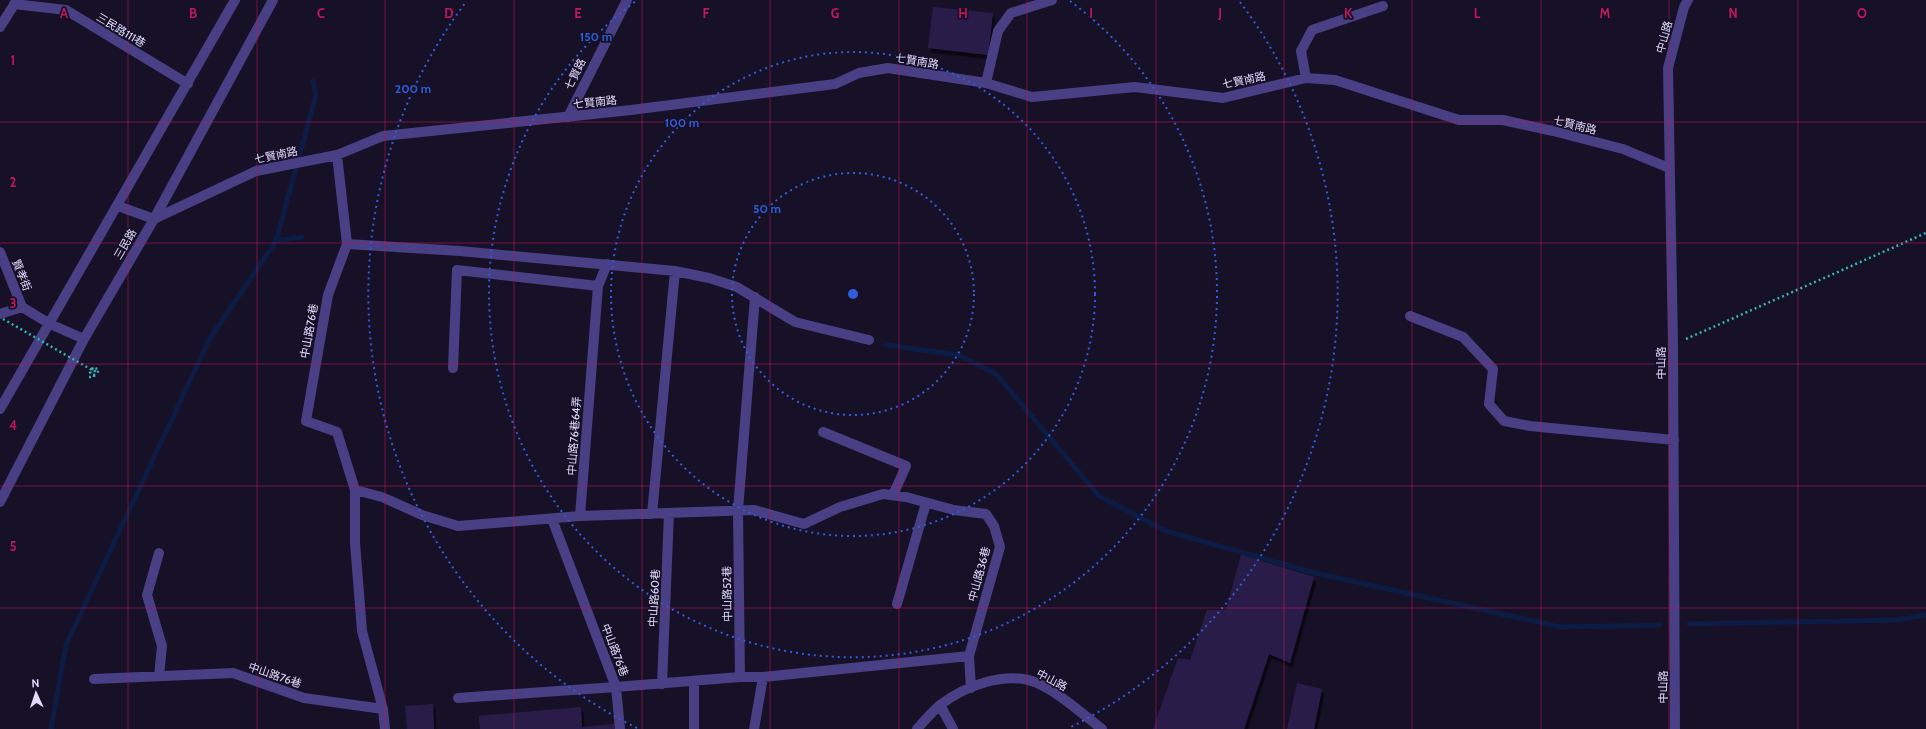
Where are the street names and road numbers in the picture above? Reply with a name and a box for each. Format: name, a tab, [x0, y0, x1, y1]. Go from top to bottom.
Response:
street label: 三民路111巷	[94, 10, 148, 50]
street label: 中山路	[1653, 19, 1675, 55]
street label: 七賢南路	[894, 51, 940, 71]
street label: 七賢路	[561, 56, 589, 92]
street label: 七賢南路	[1221, 69, 1267, 91]
street label: 七賢南路	[572, 93, 618, 111]
street label: 七賢南路	[1552, 113, 1598, 137]
street label: 七賢南路	[253, 144, 299, 166]
street label: 三民路	[111, 226, 139, 262]
street label: 賢孝街	[9, 257, 35, 293]
street label: 中山路76巷	[297, 302, 321, 360]
street label: 中山路	[1654, 347, 1668, 380]
street label: 中山路76巷64弄	[564, 396, 584, 476]
street label: 中山路36巷	[965, 545, 993, 603]
street label: 中山路52巷	[720, 566, 734, 622]
street label: 中山路60巷	[645, 569, 663, 627]
street label: 中山路76巷	[599, 622, 631, 678]
street label: 中山路76巷	[246, 659, 304, 691]
street label: 中山路	[1034, 666, 1070, 694]
street label: 中山路	[1656, 671, 1670, 704]

